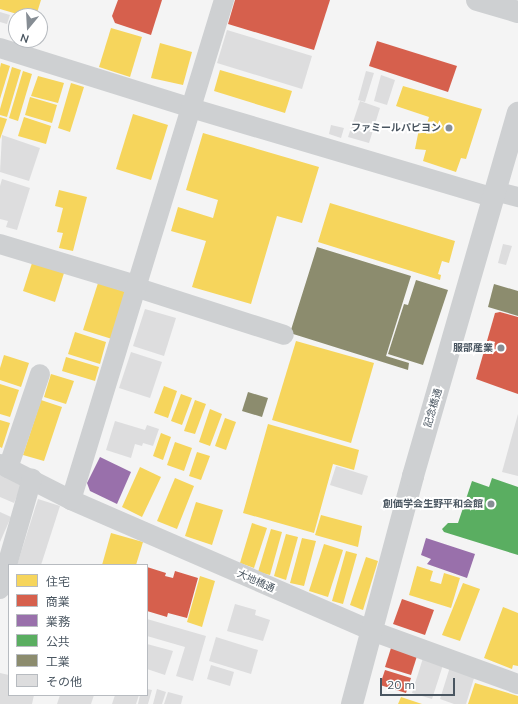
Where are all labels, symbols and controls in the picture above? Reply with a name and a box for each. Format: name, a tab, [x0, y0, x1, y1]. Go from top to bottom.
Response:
north arrow	[8, 8, 48, 48]
text: N	[18, 31, 31, 46]
place label: ファミールパピヨン	[351, 122, 441, 134]
marker: ファミールパピヨン	[444, 123, 454, 133]
place label: 服部産業	[453, 342, 493, 354]
marker: 服部産業	[496, 343, 506, 353]
street label: 記念橋通	[422, 387, 444, 429]
place label: 創価学会生野平和会館	[383, 498, 483, 510]
marker: 創価学会生野平和会館	[486, 499, 496, 509]
legend	[8, 564, 148, 696]
street label: 大地橋通	[235, 567, 277, 595]
text: 住宅	[46, 574, 70, 589]
text: 商業	[46, 594, 70, 609]
text: 業務	[46, 614, 70, 629]
text: 公共	[46, 634, 70, 649]
text: 工業	[46, 654, 70, 669]
scale bar	[382, 670, 457, 696]
text: その他	[46, 674, 82, 689]
text: 20 m	[387, 677, 415, 692]

